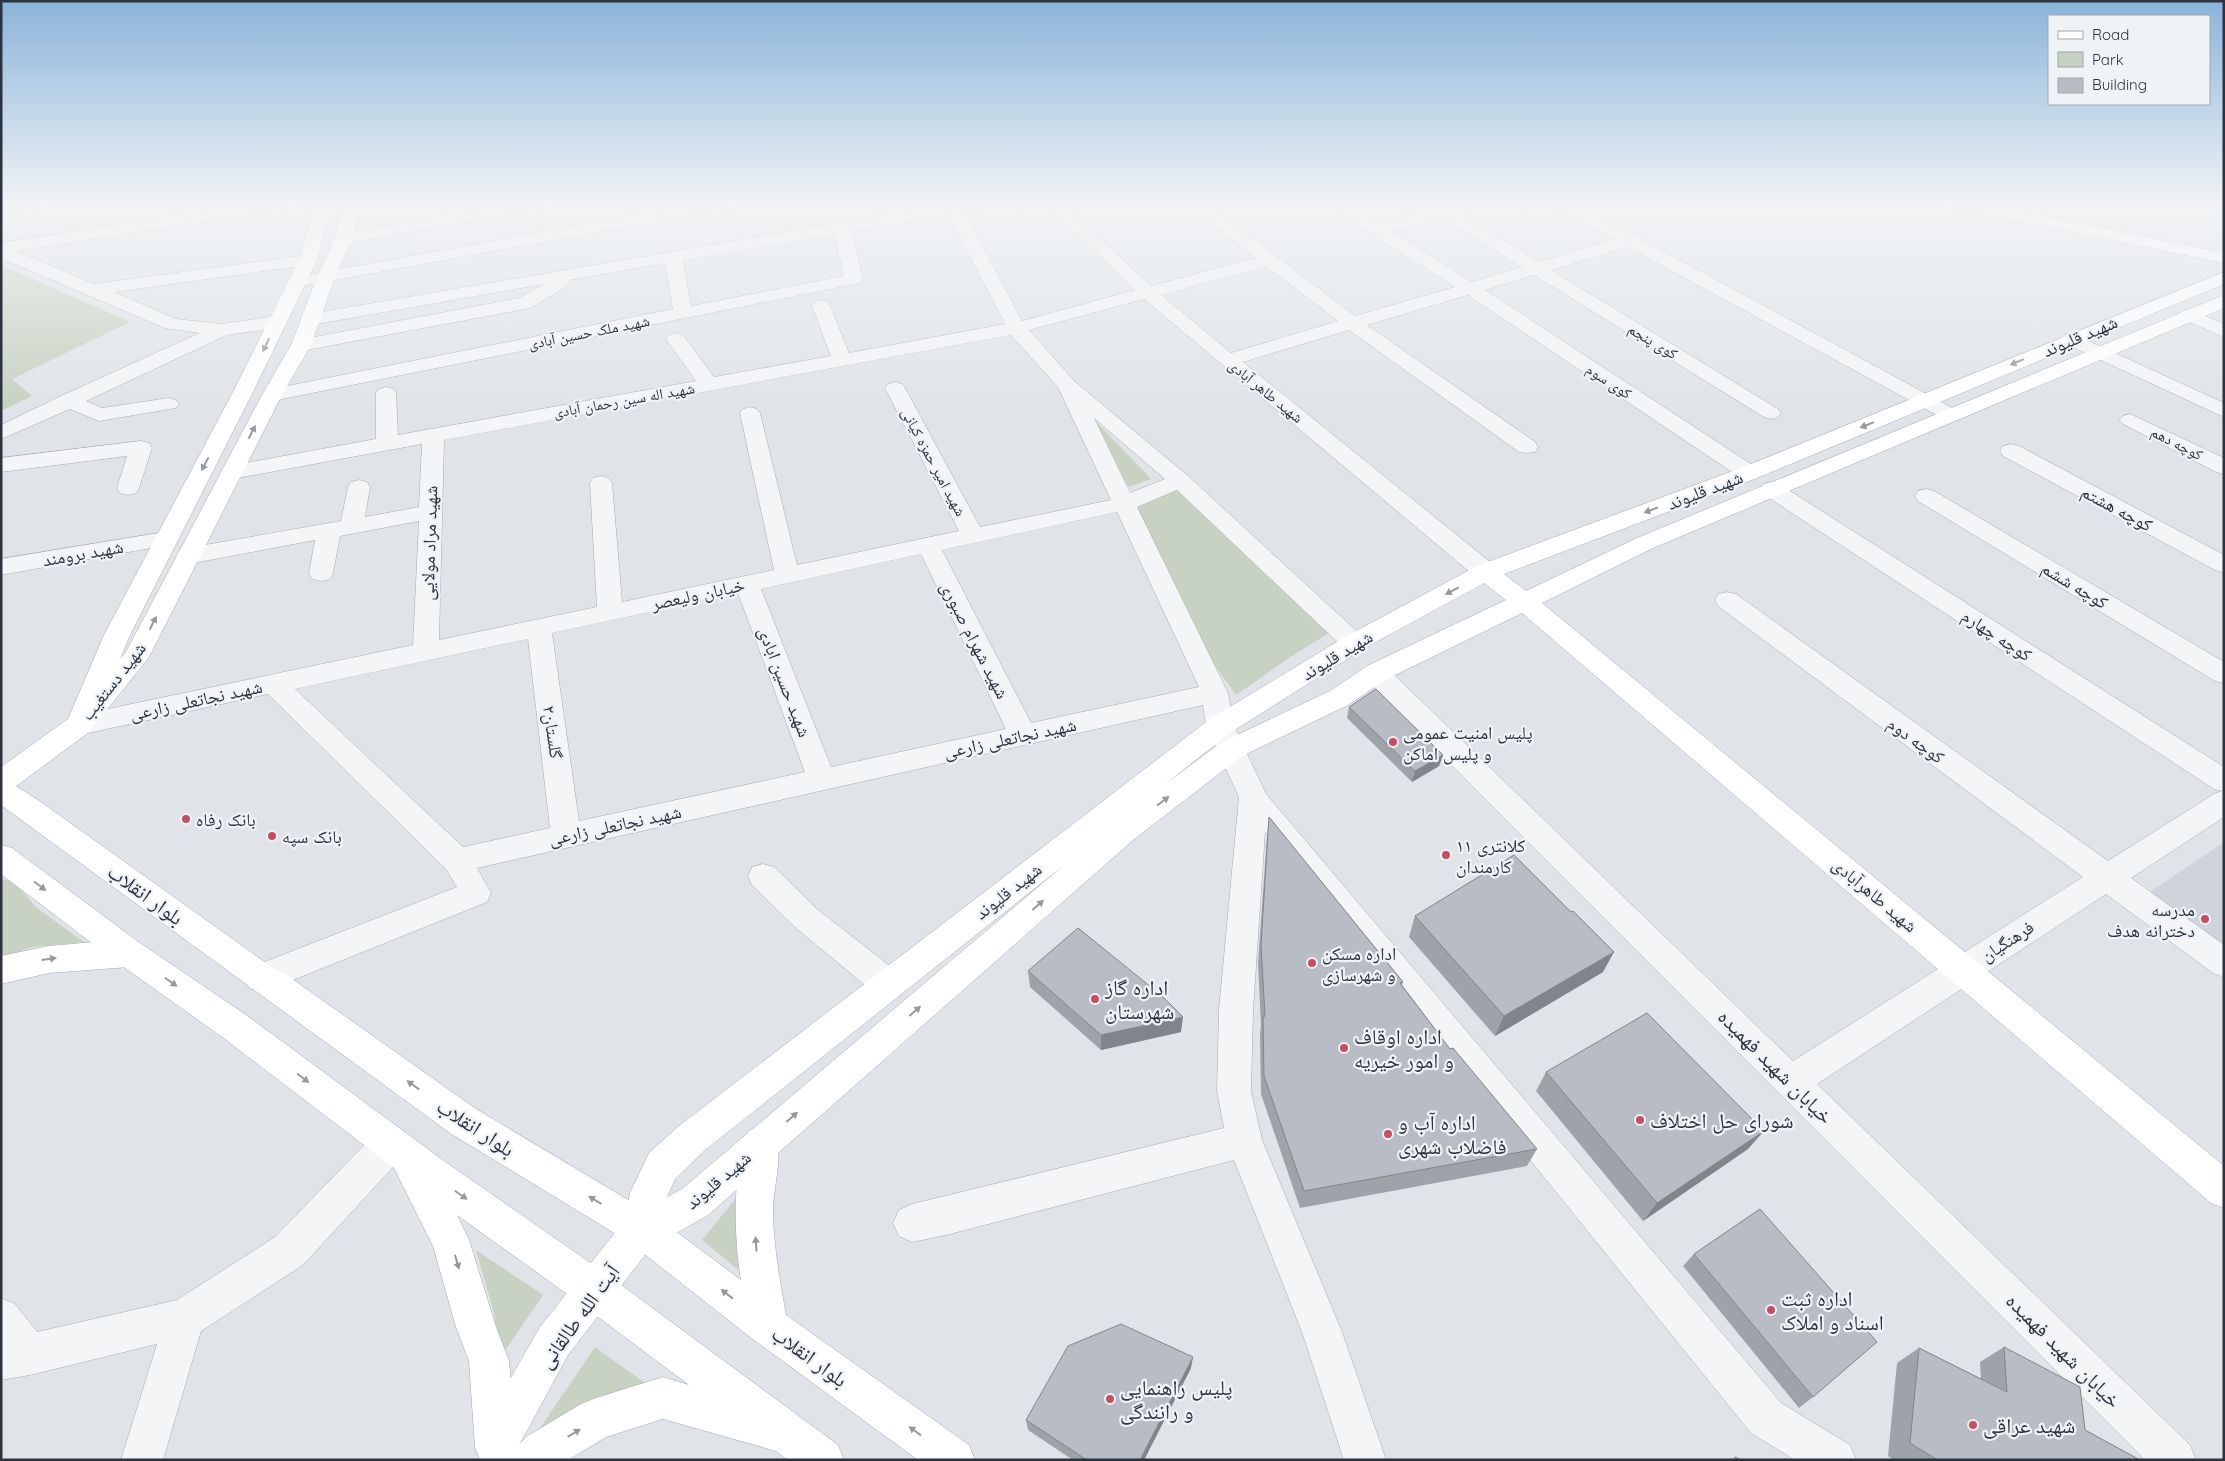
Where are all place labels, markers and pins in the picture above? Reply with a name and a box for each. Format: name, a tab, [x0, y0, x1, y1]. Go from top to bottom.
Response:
place label: پلیس امنیت عمومی و پلیس اماکن	[1403, 721, 1533, 765]
marker: پلیس امنیت عمومی و پلیس اماکن	[1387, 736, 1399, 748]
place label: بانک رفاه	[196, 808, 256, 831]
marker: بانک رفاه	[180, 813, 192, 825]
place label: بانک سپه	[282, 825, 342, 848]
marker: بانک سپه	[266, 830, 278, 842]
place label: کلانتری ۱۱ کارمندان	[1456, 834, 1526, 878]
marker: کلانتری ۱۱ کارمندان	[1440, 849, 1452, 861]
place label: مدرسه دخترانه هدف	[2107, 898, 2195, 942]
marker: مدرسه دخترانه هدف	[2199, 913, 2211, 925]
place label: اداره مسکن و شهرسازی	[1322, 942, 1396, 986]
marker: اداره مسکن و شهرسازی	[1306, 957, 1318, 969]
place label: اداره گاز شهرستان	[1104, 974, 1174, 1024]
marker: اداره گاز شهرستان	[1089, 993, 1101, 1005]
place label: اداره اوقاف و امور خیریه	[1354, 1023, 1454, 1073]
marker: اداره اوقاف و امور خیریه	[1338, 1042, 1350, 1054]
place label: شورای حل اختلاف	[1650, 1107, 1794, 1134]
place label: اداره آب و فاضلاب شهری	[1398, 1109, 1507, 1159]
marker: شورای حل اختلاف	[1634, 1114, 1646, 1126]
marker: اداره آب و فاضلاب شهری	[1382, 1128, 1394, 1140]
place label: اداره ثبت اسناد و املاک	[1781, 1285, 1884, 1335]
marker: اداره ثبت اسناد و املاک	[1765, 1304, 1777, 1316]
place label: پلیس راهنمایی و رانندگی	[1120, 1374, 1233, 1425]
marker: پلیس راهنمایی و رانندگی	[1104, 1393, 1116, 1405]
place label: شهید عراقی	[1983, 1412, 2075, 1439]
marker: شهید عراقی	[1967, 1419, 1979, 1431]

